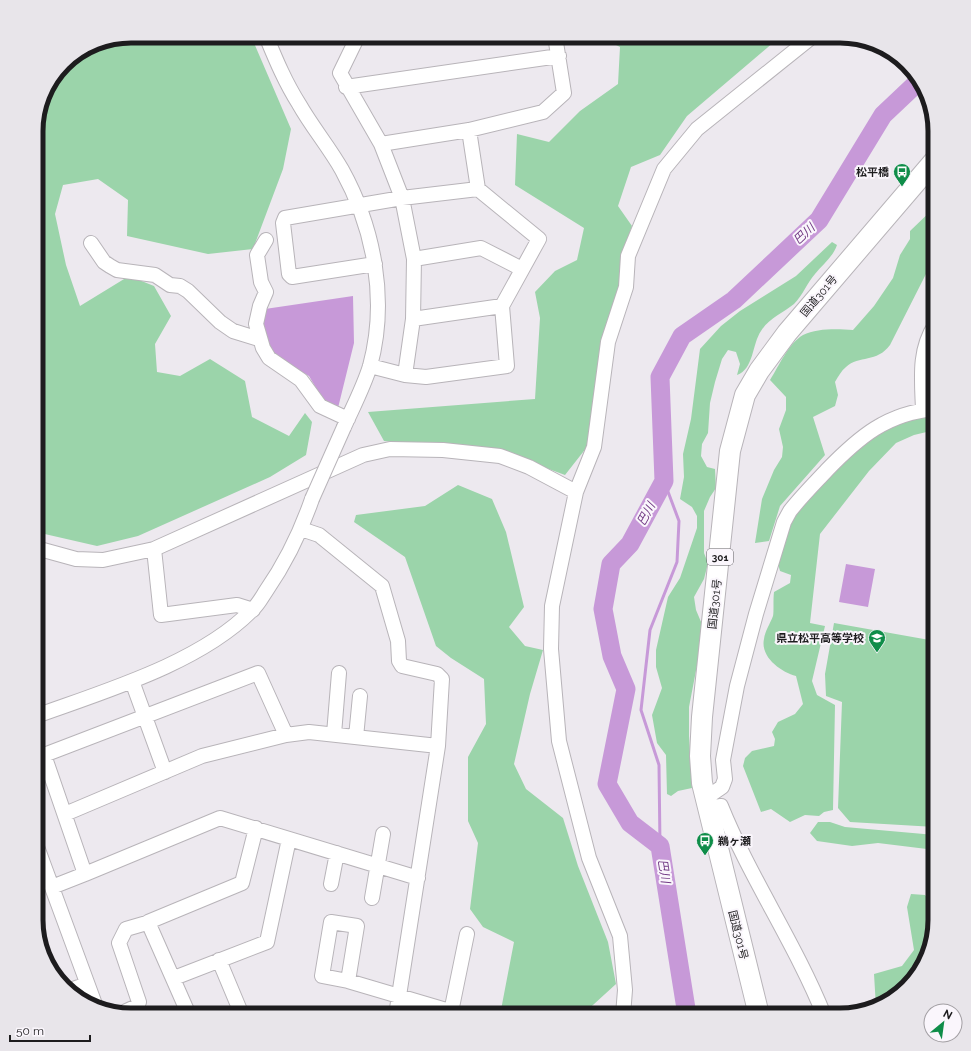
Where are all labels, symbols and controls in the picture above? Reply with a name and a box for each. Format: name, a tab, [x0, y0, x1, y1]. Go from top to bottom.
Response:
bus stop icon: 松平橋	[892, 162, 912, 187]
place label: 松平橋	[856, 166, 889, 179]
water label: 巴川	[790, 219, 819, 247]
street label: 国道301号	[798, 273, 840, 319]
water label: 巴川	[634, 498, 659, 528]
road number: 301	[707, 549, 733, 565]
street label: 国道301号	[706, 578, 724, 630]
school or university icon: 県立松平高等学校	[867, 628, 887, 653]
place label: 県立松平高等学校	[776, 632, 864, 645]
bus stop icon: 鵜ヶ瀬	[695, 831, 715, 856]
place label: 鵜ヶ瀬	[717, 835, 751, 848]
water label: 巴川	[655, 858, 673, 886]
street label: 国道301号	[726, 909, 750, 961]
north arrow	[923, 1003, 963, 1043]
text: N	[941, 1007, 954, 1022]
scale bar	[10, 1017, 90, 1043]
text: 50 m	[16, 1024, 44, 1038]

